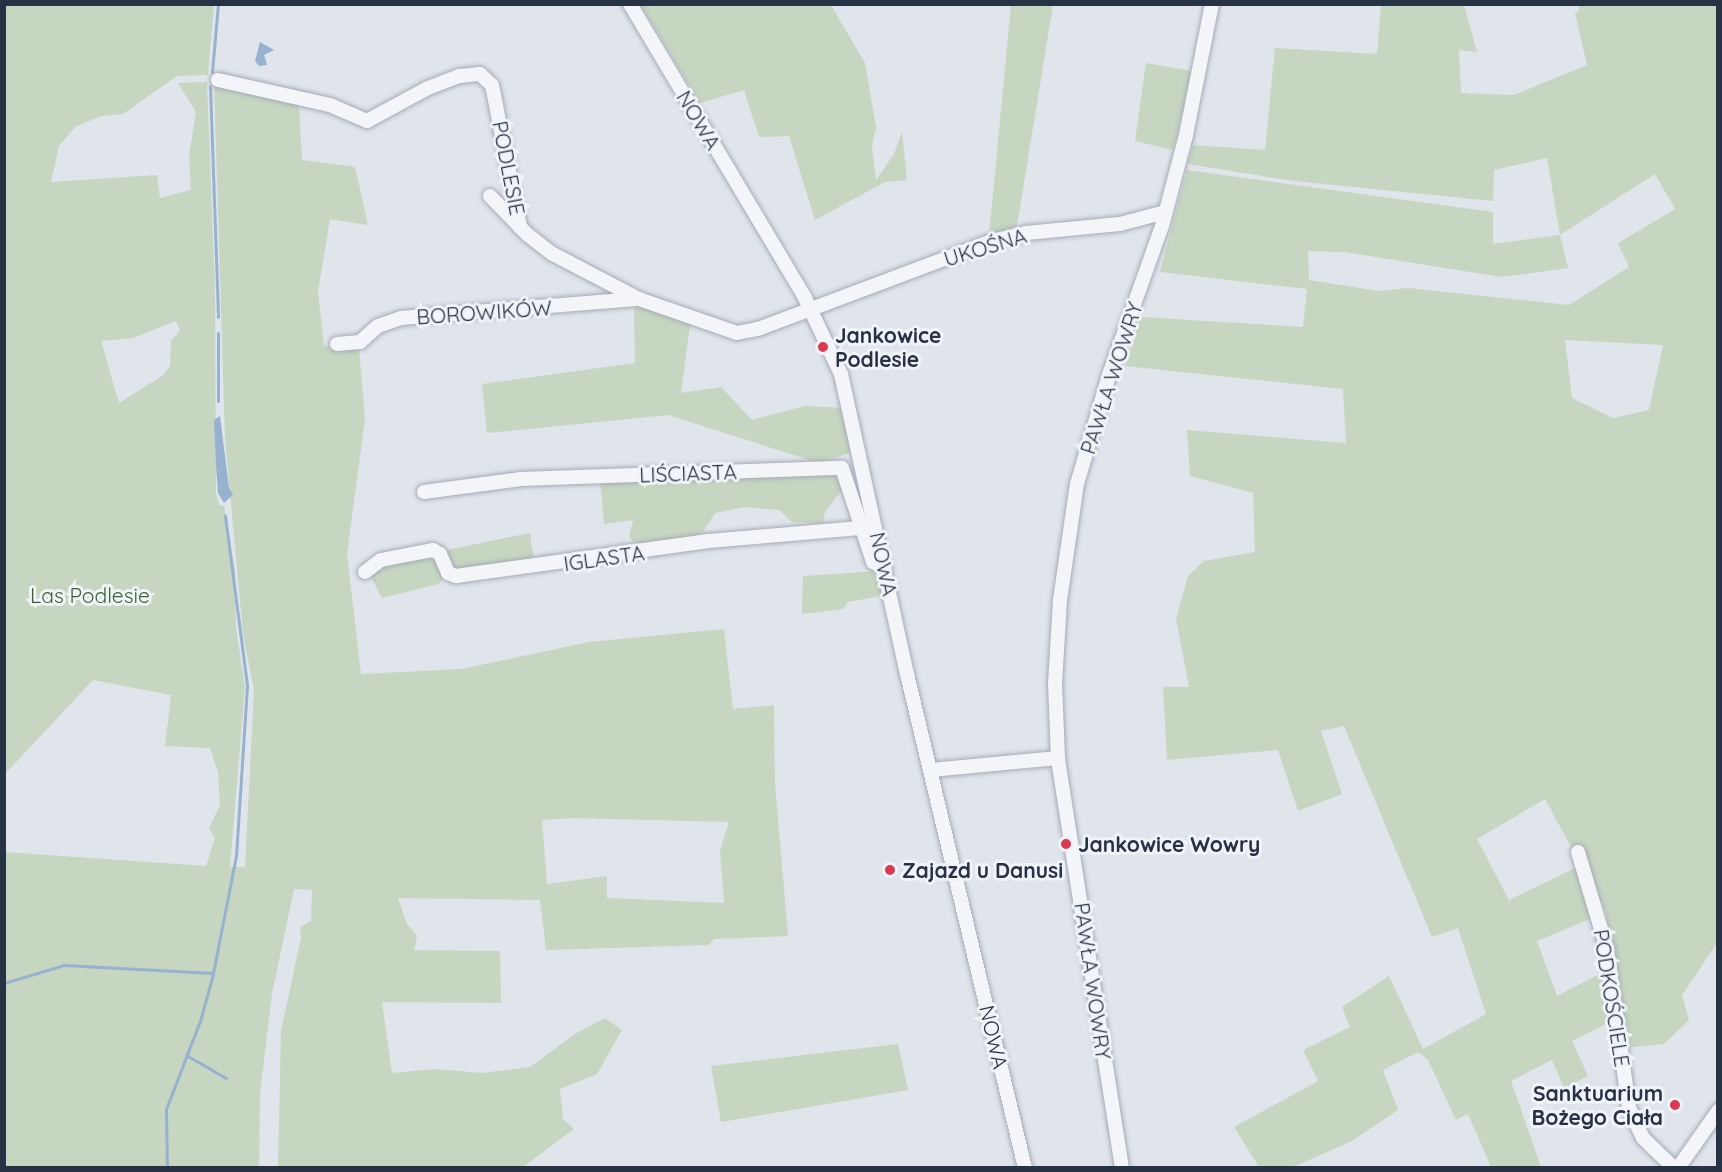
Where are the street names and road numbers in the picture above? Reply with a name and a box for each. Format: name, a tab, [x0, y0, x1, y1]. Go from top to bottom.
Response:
street label: NOWA	[672, 86, 726, 154]
street label: PODLESIE	[487, 119, 531, 217]
street label: UKOŚNA	[941, 222, 1029, 272]
street label: BOROWIKÓW	[415, 295, 553, 329]
street label: PAWŁA WOWRY	[1075, 299, 1147, 457]
street label: LIŚCIASTA	[639, 459, 737, 487]
street label: NOWA	[865, 530, 903, 598]
street label: IGLASTA	[562, 540, 646, 576]
street label: PAWŁA WOWRY	[1069, 901, 1117, 1061]
street label: PODKOŚCIELE	[1589, 927, 1635, 1069]
street label: NOWA	[974, 1003, 1014, 1071]

